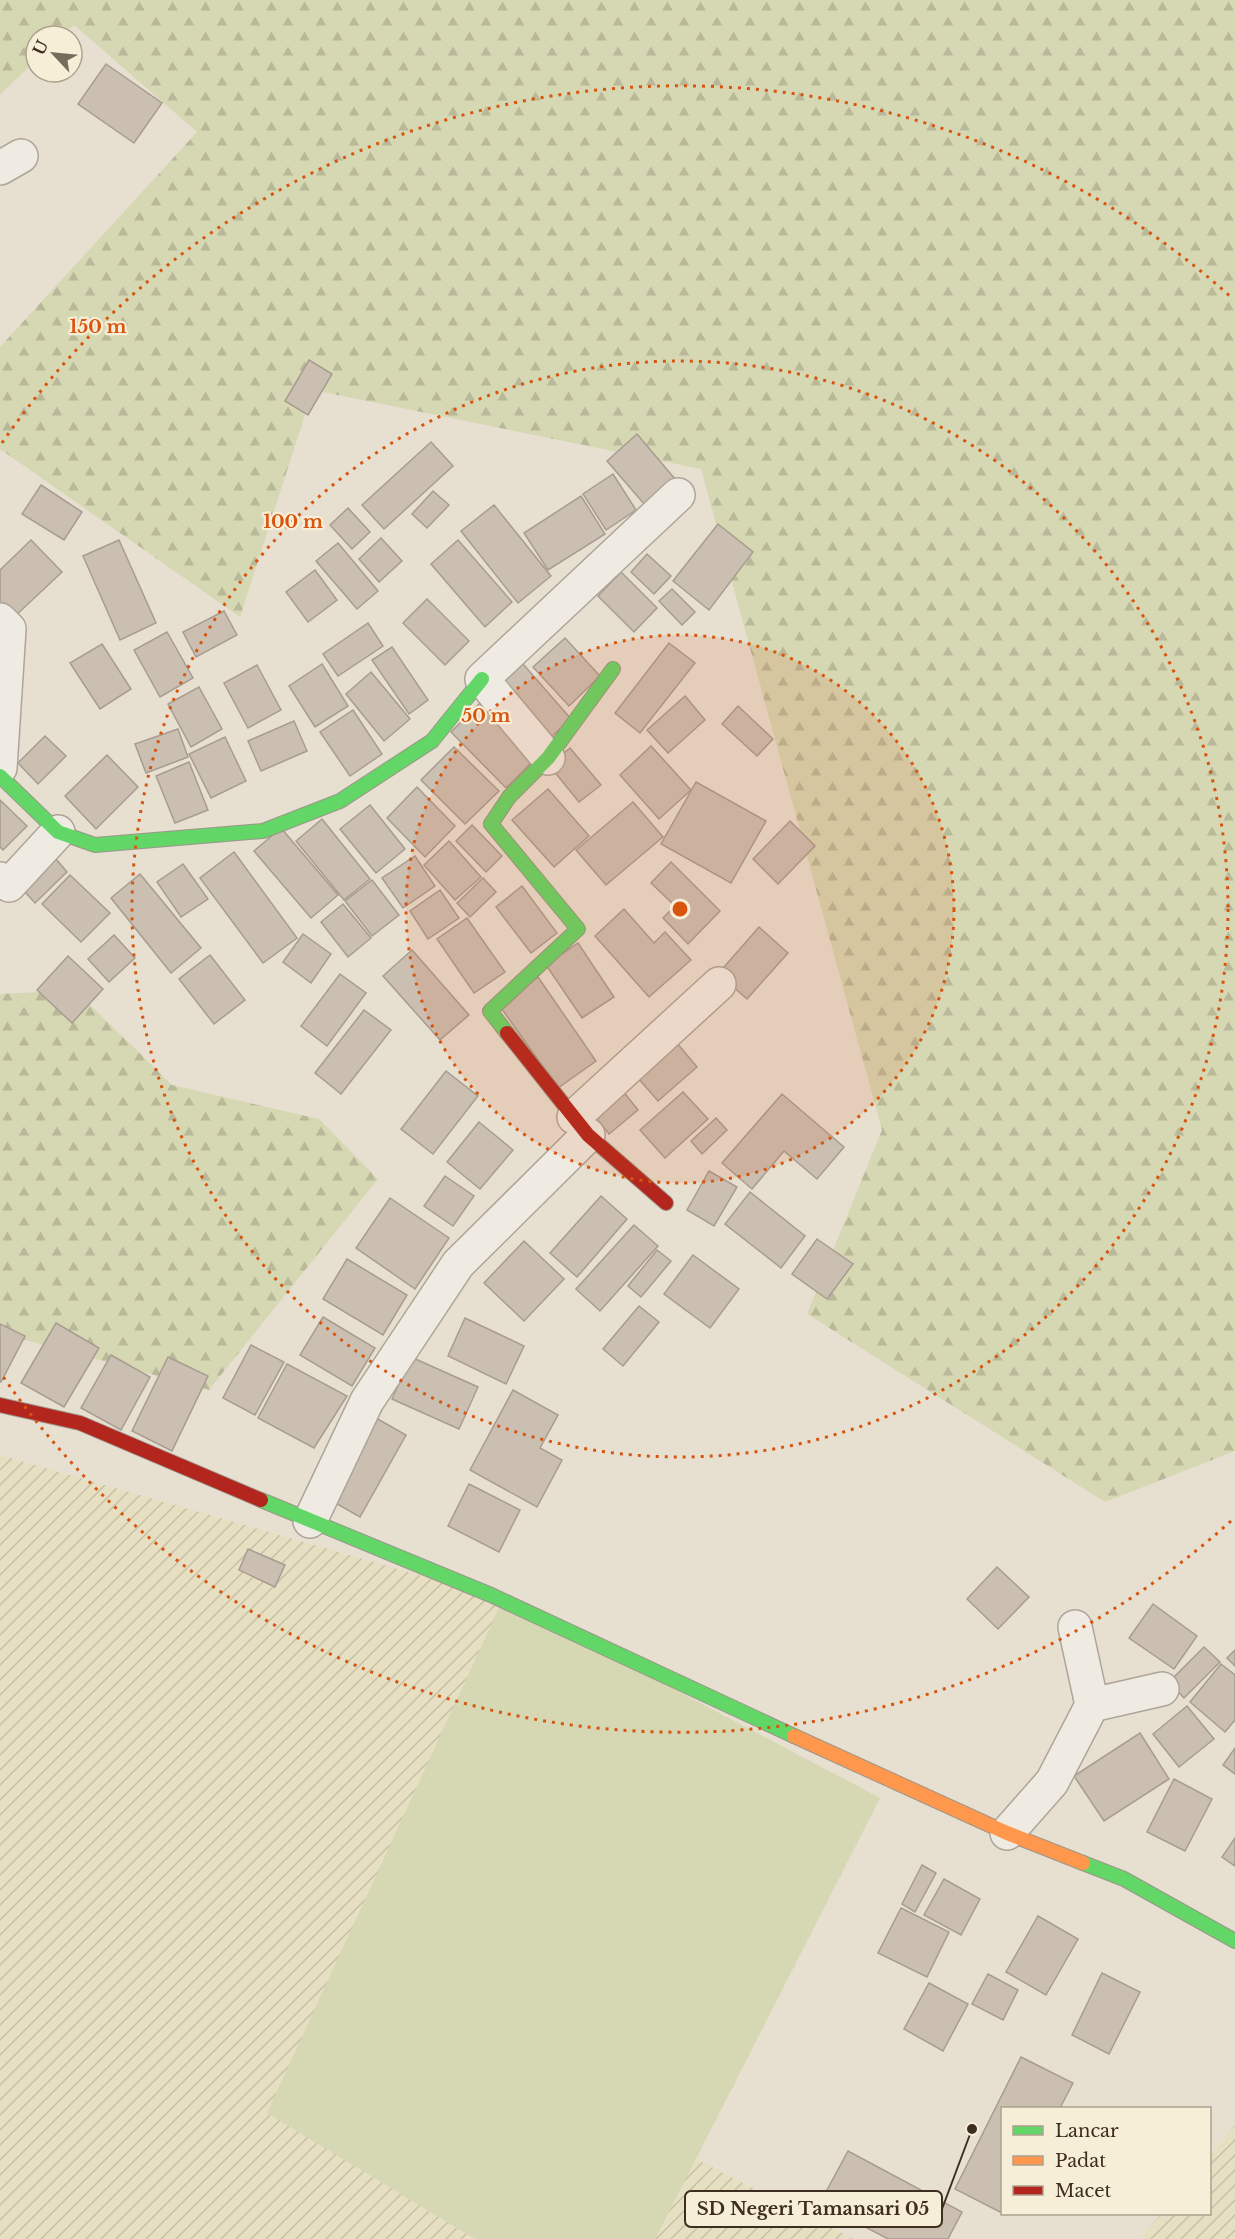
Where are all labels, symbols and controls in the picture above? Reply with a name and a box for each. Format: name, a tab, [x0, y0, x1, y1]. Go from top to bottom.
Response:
north arrow	[24, 24, 84, 84]
text: U	[28, 37, 53, 58]
text: 150 m	[70, 316, 127, 338]
text: 100 m	[263, 511, 323, 533]
text: 50 m	[462, 705, 511, 727]
centre of rings	[670, 899, 690, 919]
legend	[1001, 2107, 1211, 2215]
text: Lancar	[1055, 2120, 1119, 2142]
text: Padat	[1055, 2150, 1106, 2172]
text: Macet	[1055, 2180, 1112, 2202]
callout: SD Negeri Tamansari 05	[685, 2191, 942, 2227]
text: SD Negeri Tamansari 05	[697, 2198, 929, 2220]

